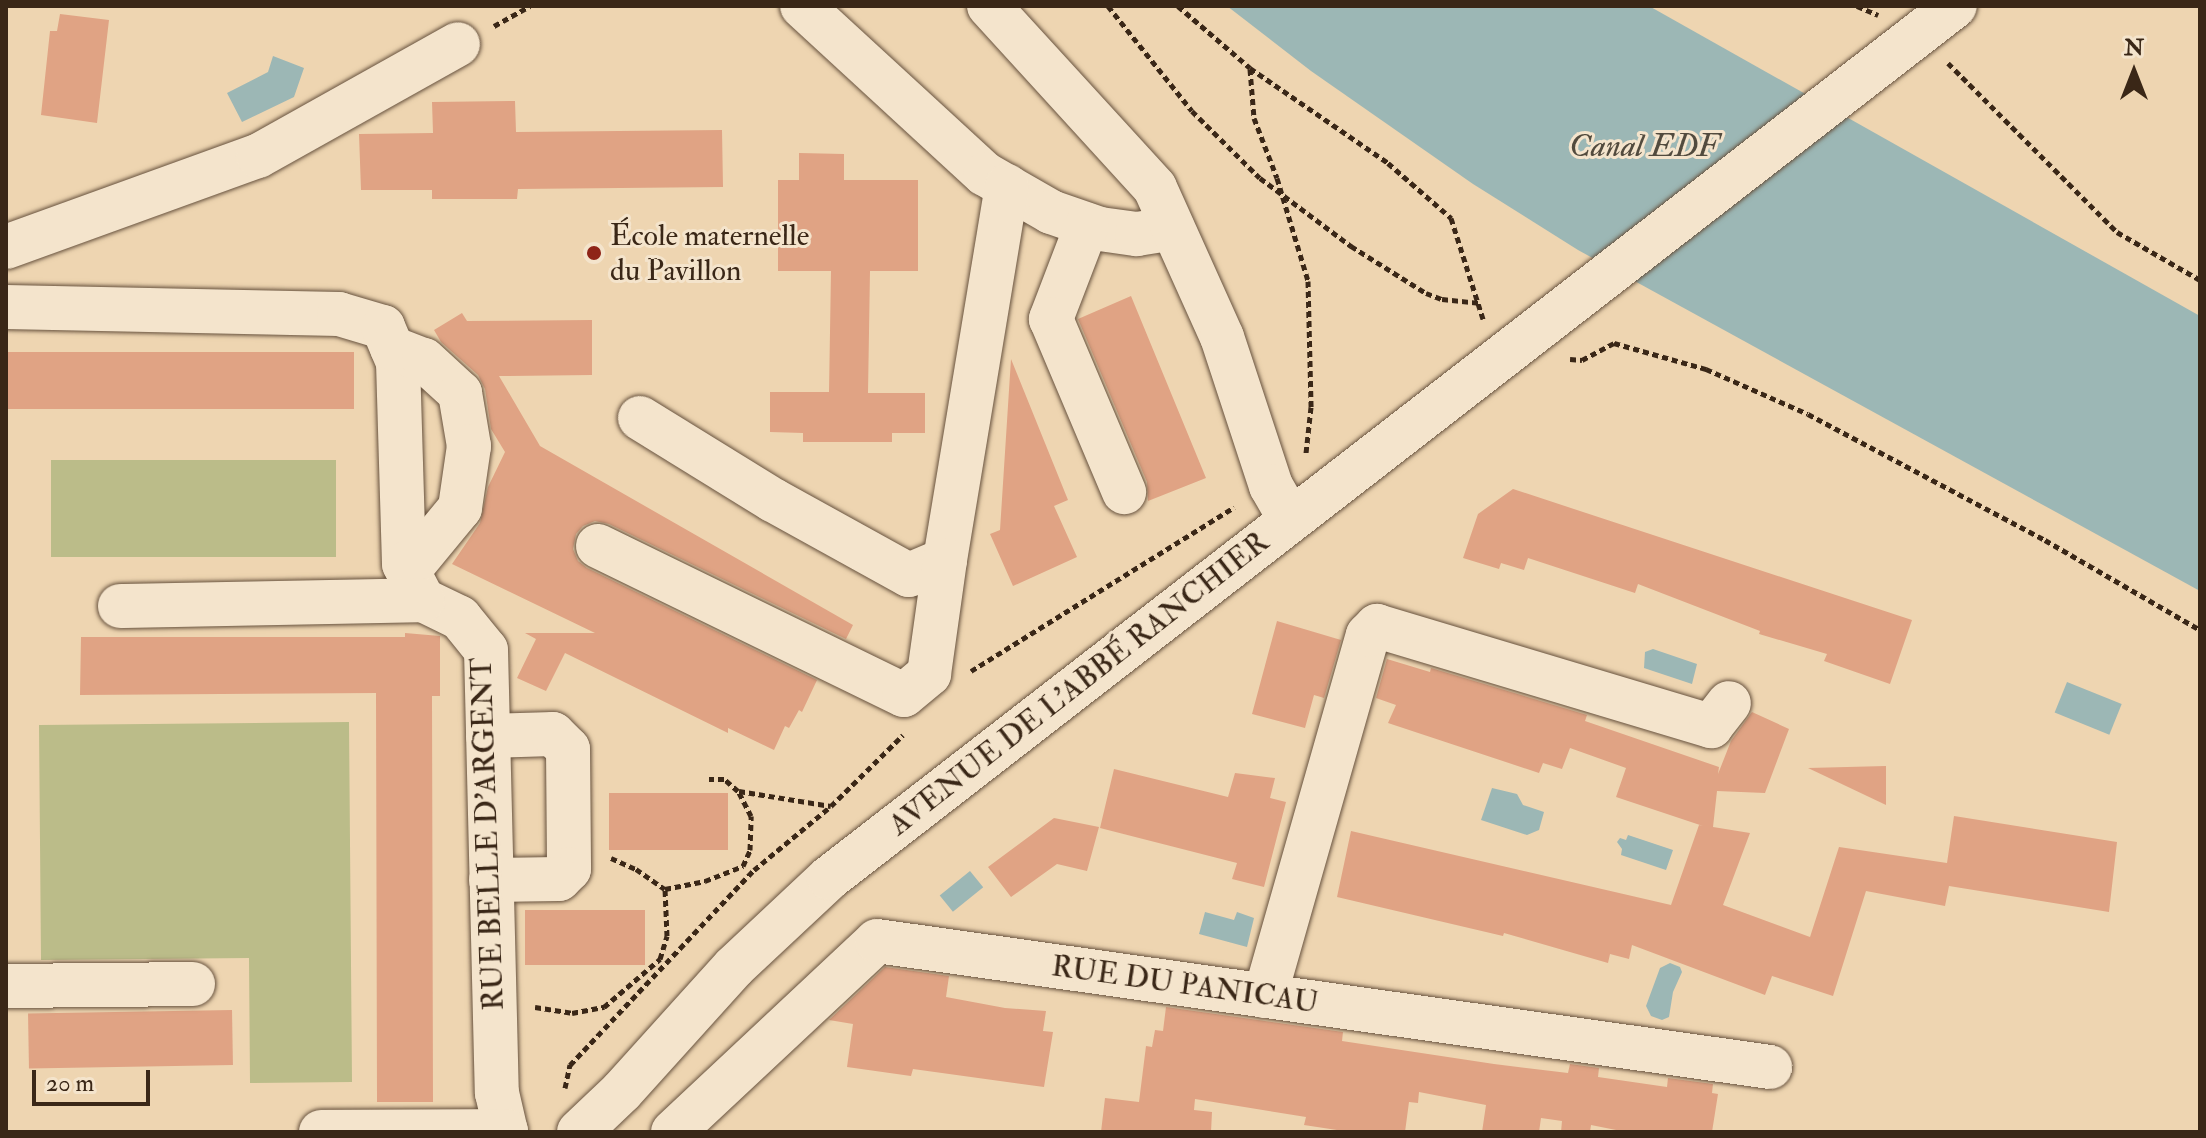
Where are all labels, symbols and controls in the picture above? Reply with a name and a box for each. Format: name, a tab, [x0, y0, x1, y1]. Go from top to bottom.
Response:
north arrow	[2094, 32, 2174, 112]
text: N	[2124, 34, 2144, 62]
water label: Canal EDF	[1569, 127, 1719, 165]
place label: École maternelle du Pavillon	[610, 218, 809, 288]
marker: École maternelle du Pavillon	[585, 244, 603, 262]
street label: AVENUE DE L'ABBÉ RANCHIER	[882, 524, 1276, 844]
street label: RUE BELLE D'ARGENT	[464, 657, 512, 1011]
street label: RUE DU PANICAU	[1049, 948, 1321, 1022]
scale bar	[36, 1054, 154, 1104]
text: 20 m	[46, 1068, 94, 1099]

